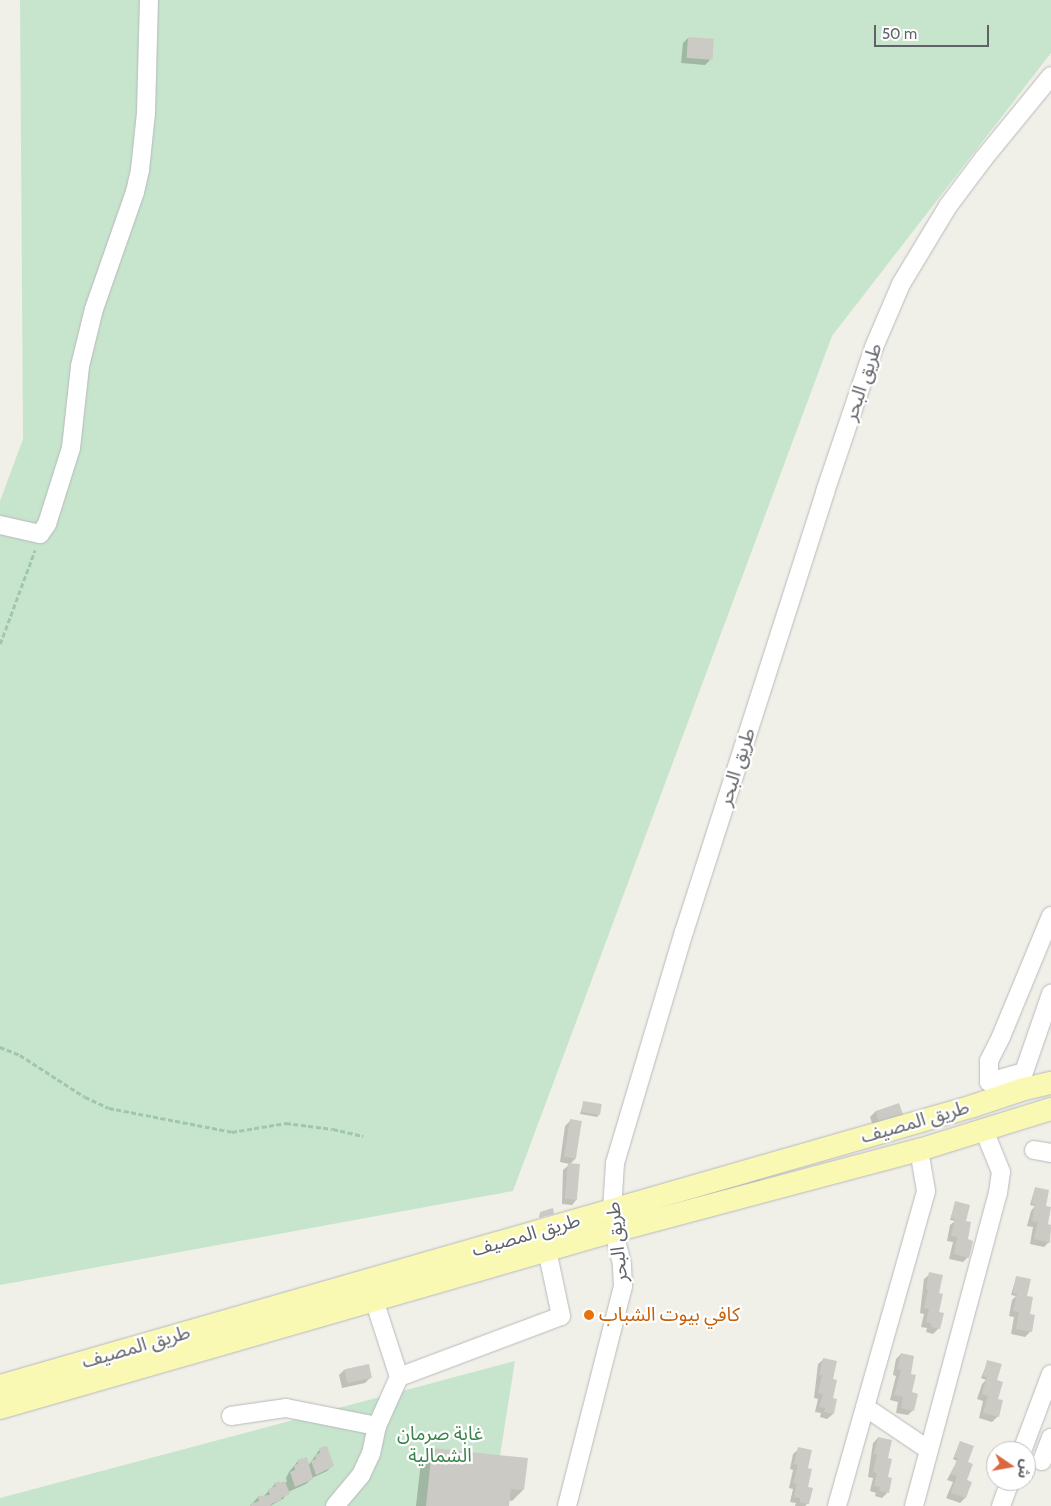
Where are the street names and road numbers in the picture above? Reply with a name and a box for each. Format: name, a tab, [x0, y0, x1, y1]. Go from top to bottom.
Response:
street label: طريق البحر	[839, 340, 887, 424]
street label: طريق البحر	[714, 725, 760, 809]
street label: طريق المصيف	[858, 1096, 972, 1148]
street label: طريق البحر	[601, 1201, 633, 1283]
street label: طريق المصيف	[469, 1209, 583, 1261]
street label: طريق المصيف	[79, 1321, 193, 1373]

